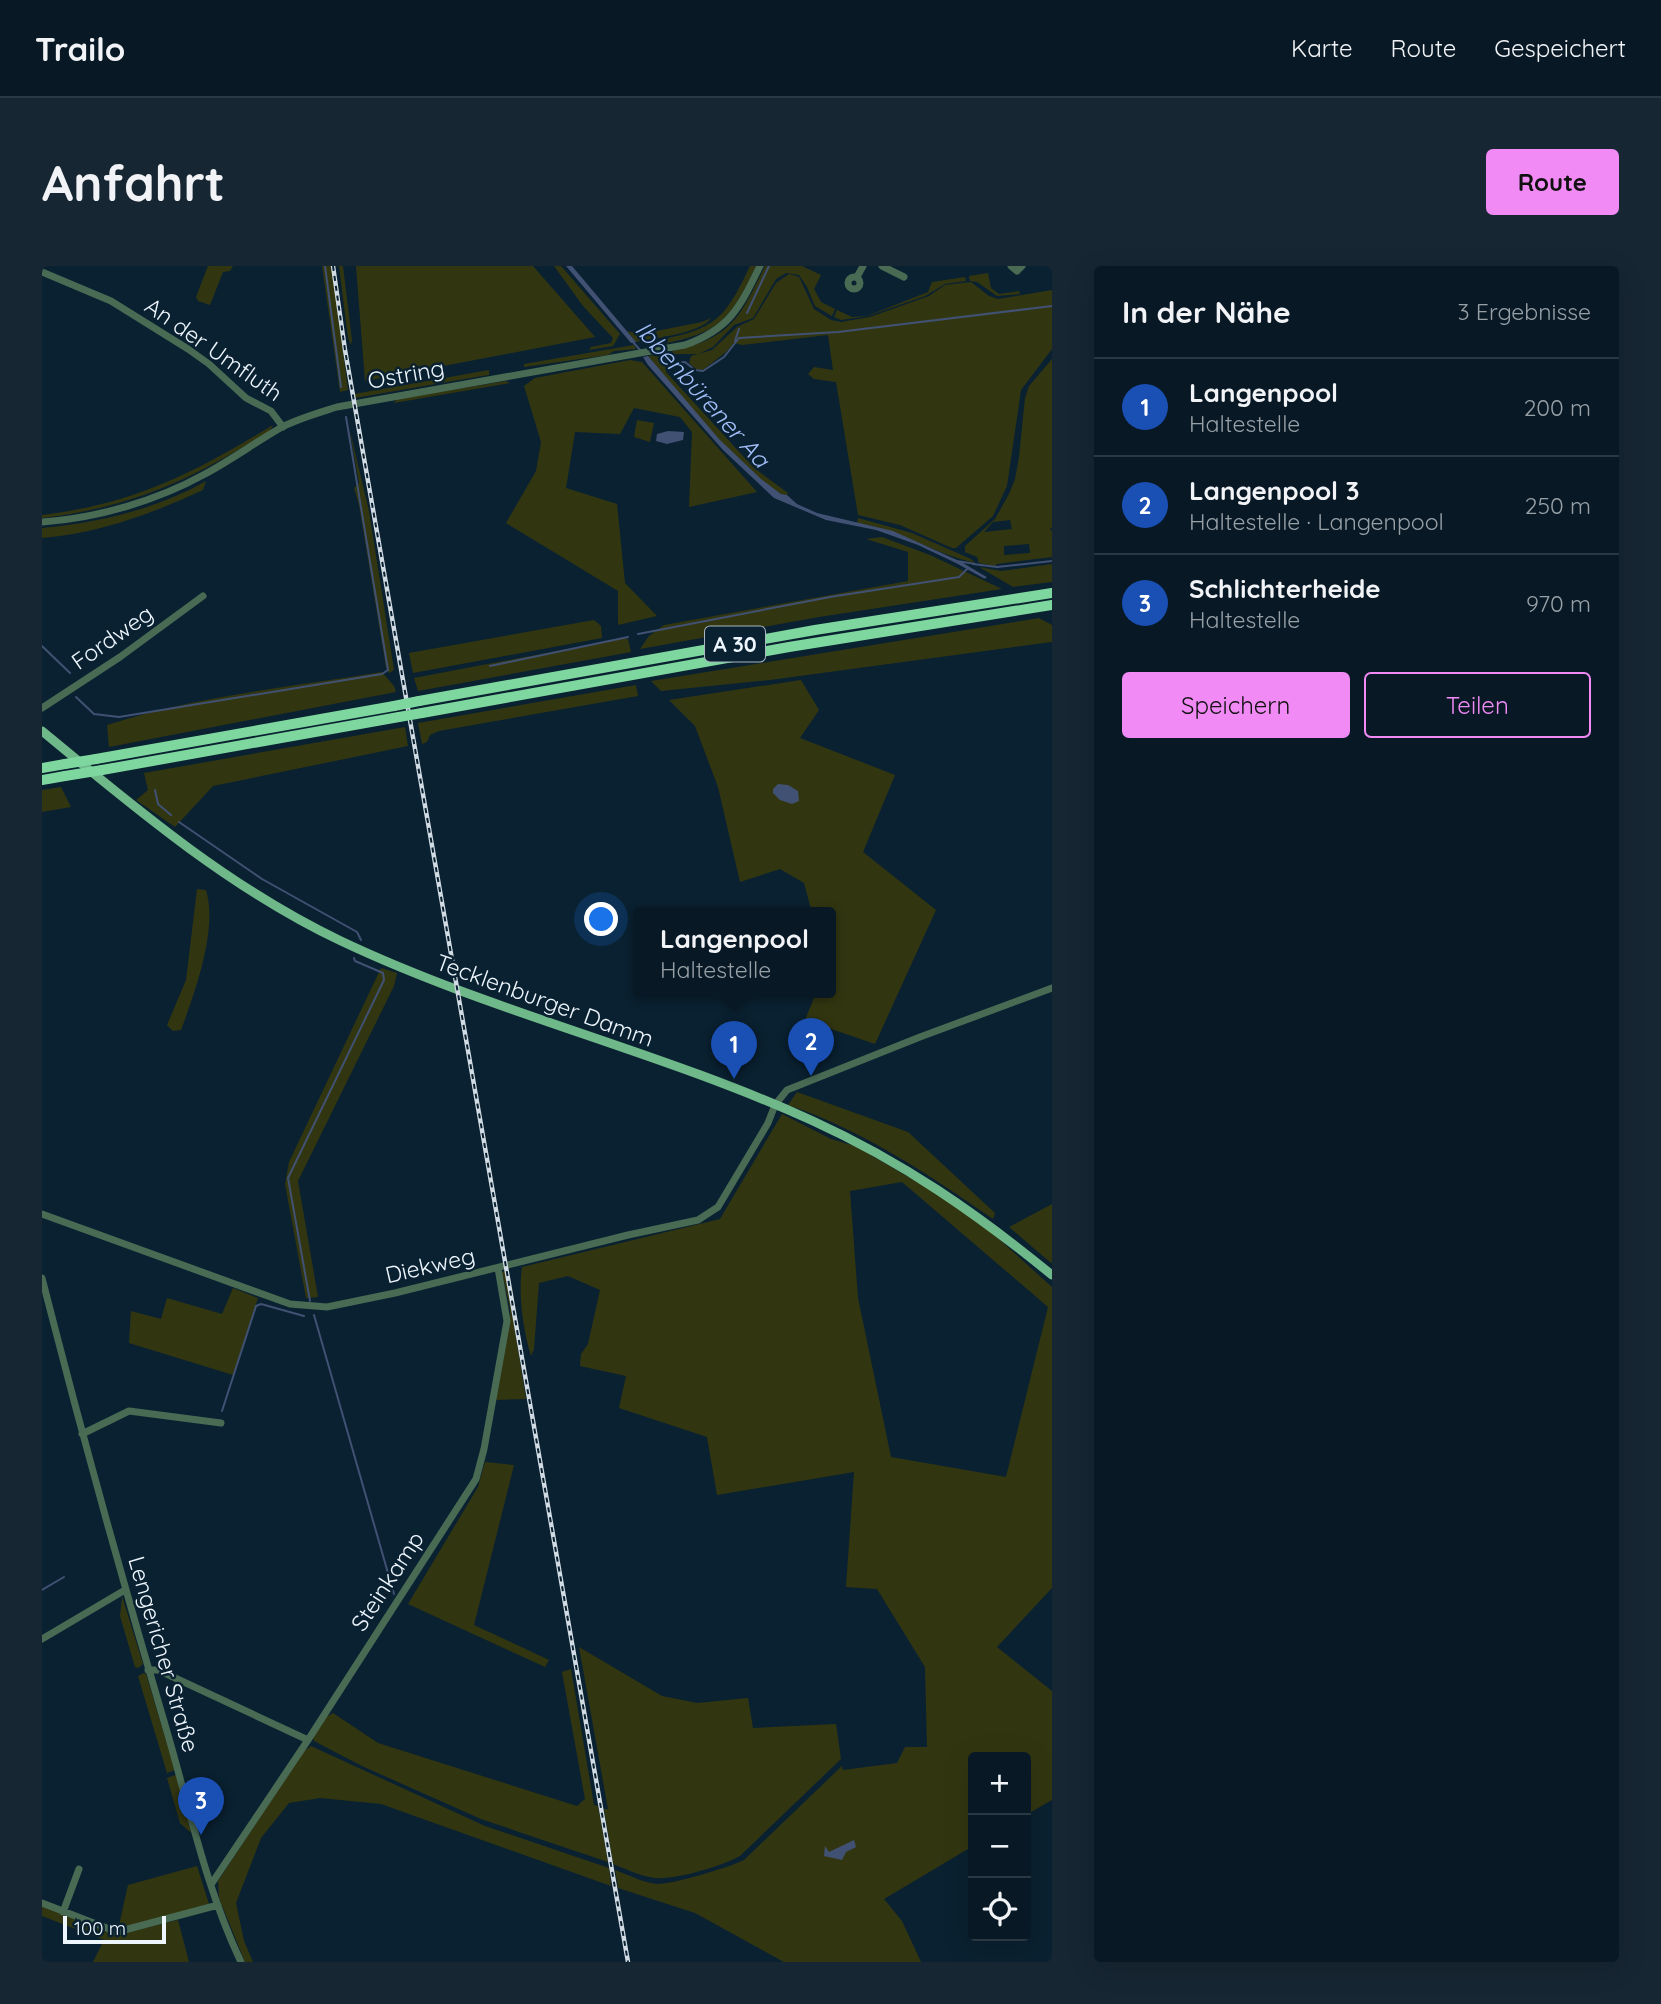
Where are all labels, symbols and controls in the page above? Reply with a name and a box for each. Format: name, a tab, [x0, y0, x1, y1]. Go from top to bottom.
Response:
text: Trailo	[35, 28, 125, 69]
text: Karte	[1291, 33, 1353, 63]
text: Route	[1391, 33, 1456, 63]
text: Gespeichert	[1494, 33, 1626, 63]
button: Route	[1486, 149, 1619, 215]
text: Anfahrt	[42, 152, 225, 213]
street label: An der Umfluth	[140, 291, 288, 407]
text: In der Nähe	[1122, 293, 1291, 331]
text: 3 Ergebnisse	[1457, 297, 1591, 326]
water label: Ibbenbürener Aa	[629, 315, 778, 475]
street label: Ostring	[365, 353, 447, 395]
text: Langenpool	[1189, 376, 1338, 409]
text: 1	[1141, 393, 1149, 422]
text: 200 m	[1524, 393, 1591, 422]
text: Haltestelle	[1189, 409, 1300, 438]
text: Langenpool 3	[1189, 474, 1359, 507]
text: 2	[1138, 491, 1152, 520]
text: 250 m	[1525, 491, 1591, 520]
text: Haltestelle · Langenpool	[1189, 507, 1444, 536]
text: Schlichterheide	[1189, 572, 1381, 605]
text: 3	[1139, 589, 1151, 618]
text: 970 m	[1526, 589, 1591, 618]
street label: Fordweg	[65, 598, 159, 676]
text: Haltestelle	[1189, 605, 1300, 634]
road number: A 30	[705, 626, 765, 662]
button: Speichern	[1122, 672, 1350, 738]
button: Teilen	[1364, 672, 1591, 738]
your location	[584, 902, 618, 936]
popup	[633, 907, 836, 998]
text: Langenpool	[660, 922, 809, 955]
street label: Tecklenburger Damm	[432, 947, 658, 1053]
text: Haltestelle	[660, 955, 771, 984]
pin: 2	[788, 1018, 834, 1076]
pin: 1	[711, 1021, 757, 1079]
street label: Diekweg	[382, 1241, 478, 1289]
street label: Steinkamp	[344, 1526, 430, 1636]
street label: Lengericher Straße	[122, 1553, 206, 1755]
map controls	[968, 1752, 1031, 1941]
button: +	[968, 1752, 1031, 1815]
pin: 3	[178, 1777, 224, 1835]
button: −	[968, 1815, 1031, 1878]
button: locate	[968, 1878, 1031, 1941]
scale bar	[63, 1913, 166, 1945]
text: 100 m	[74, 1916, 126, 1940]

